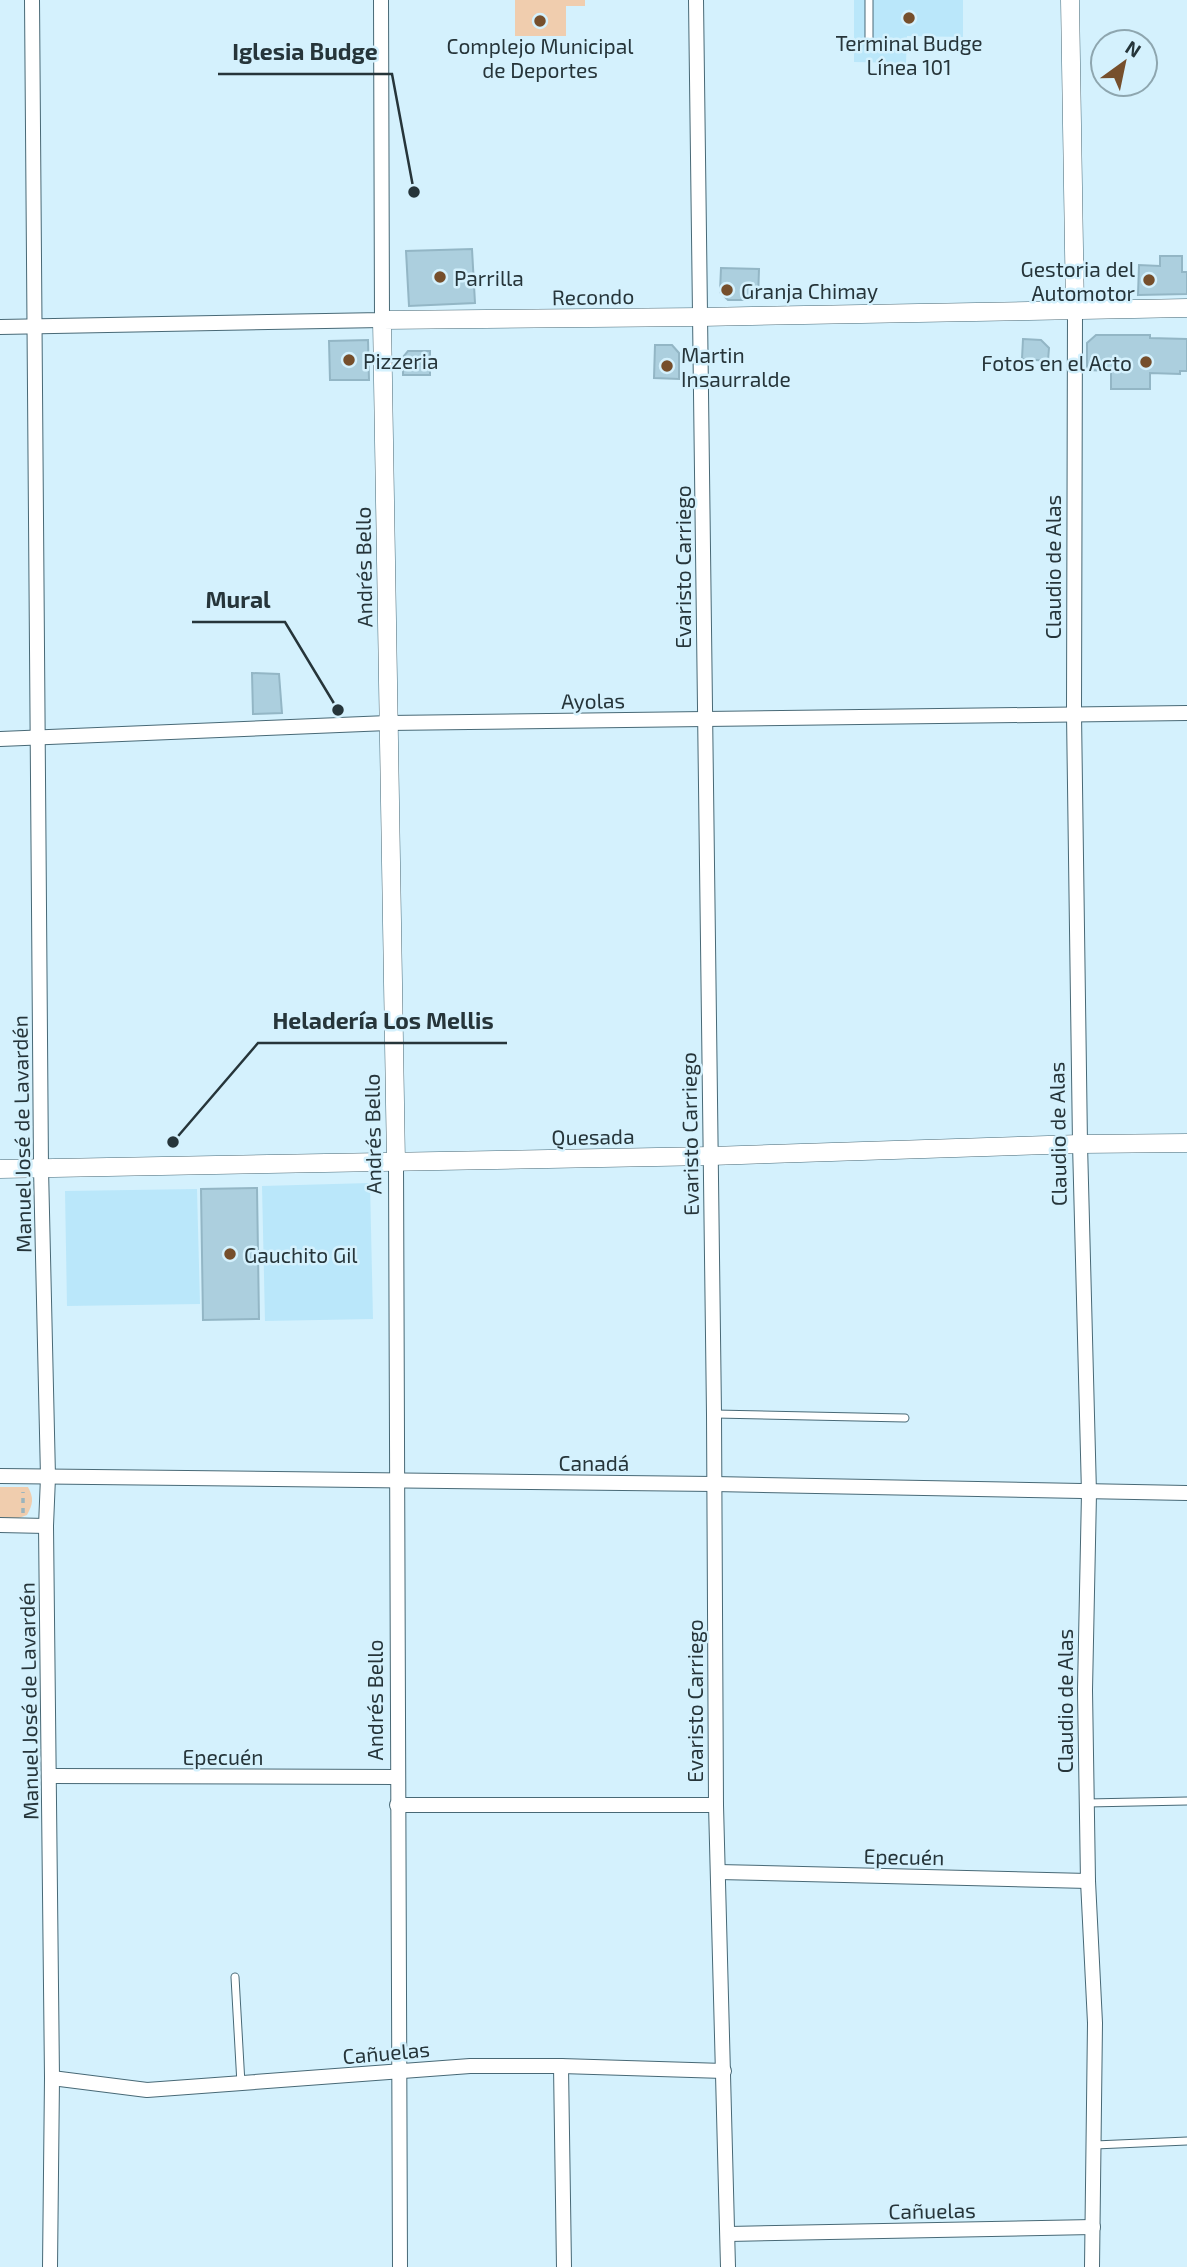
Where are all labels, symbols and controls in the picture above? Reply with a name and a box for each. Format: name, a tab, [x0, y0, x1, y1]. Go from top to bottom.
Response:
marker: Terminal Budge Línea 101	[901, 10, 917, 26]
marker: Complejo Municipal de Deportes	[532, 13, 548, 29]
north arrow	[1089, 28, 1159, 98]
callout: Iglesia Budge	[218, 30, 392, 74]
place label: Terminal Budge Línea 101	[835, 30, 983, 79]
place label: Complejo Municipal de Deportes	[446, 33, 634, 82]
text: N	[1122, 35, 1146, 62]
text: Iglesia Budge	[232, 37, 378, 65]
place label: Gestoria del Automotor	[1021, 256, 1136, 305]
place label: Parrilla	[454, 265, 524, 290]
marker: Parrilla	[432, 269, 448, 285]
marker: Gestoria del Automotor	[1141, 272, 1157, 288]
place label: Granja Chimay	[741, 278, 878, 304]
marker: Granja Chimay	[719, 282, 735, 298]
street label: Recondo	[552, 283, 634, 309]
place label: Martin Insaurralde	[681, 342, 791, 391]
place label: Pizzeria	[363, 348, 438, 373]
place label: Fotos en el Acto	[981, 350, 1132, 375]
marker: Pizzeria	[341, 352, 357, 368]
marker: Fotos en el Acto	[1138, 354, 1154, 370]
marker: Martin Insaurralde	[659, 358, 675, 374]
street label: Evaristo Carriego	[670, 485, 695, 649]
street label: Claudio de Alas	[1040, 495, 1065, 639]
street label: Andrés Bello	[349, 506, 377, 628]
callout: Mural	[192, 578, 285, 622]
text: Mural	[205, 585, 271, 613]
street label: Ayolas	[561, 687, 625, 713]
callout: Heladería Los Mellis	[258, 999, 507, 1043]
text: Heladería Los Mellis	[272, 1006, 494, 1034]
street label: Manuel José de Lavardén	[6, 1015, 36, 1253]
street label: Evaristo Carriego	[675, 1052, 703, 1216]
street label: Claudio de Alas	[1043, 1062, 1071, 1206]
street label: Andrés Bello	[358, 1073, 386, 1195]
street label: Quesada	[551, 1123, 635, 1150]
place label: Gauchito Gil	[244, 1242, 358, 1267]
marker: Gauchito Gil	[222, 1246, 238, 1262]
street label: Canadá	[559, 1450, 629, 1475]
street label: Manuel José de Lavardén	[13, 1582, 43, 1820]
street label: Evaristo Carriego	[682, 1619, 707, 1783]
street label: Claudio de Alas	[1052, 1629, 1077, 1773]
street label: Andrés Bello	[362, 1640, 387, 1760]
street label: Epecuén	[183, 1744, 263, 1769]
street label: Epecuén	[863, 1843, 945, 1869]
street label: Cañuelas	[341, 2036, 431, 2068]
street label: Cañuelas	[888, 2197, 976, 2223]

